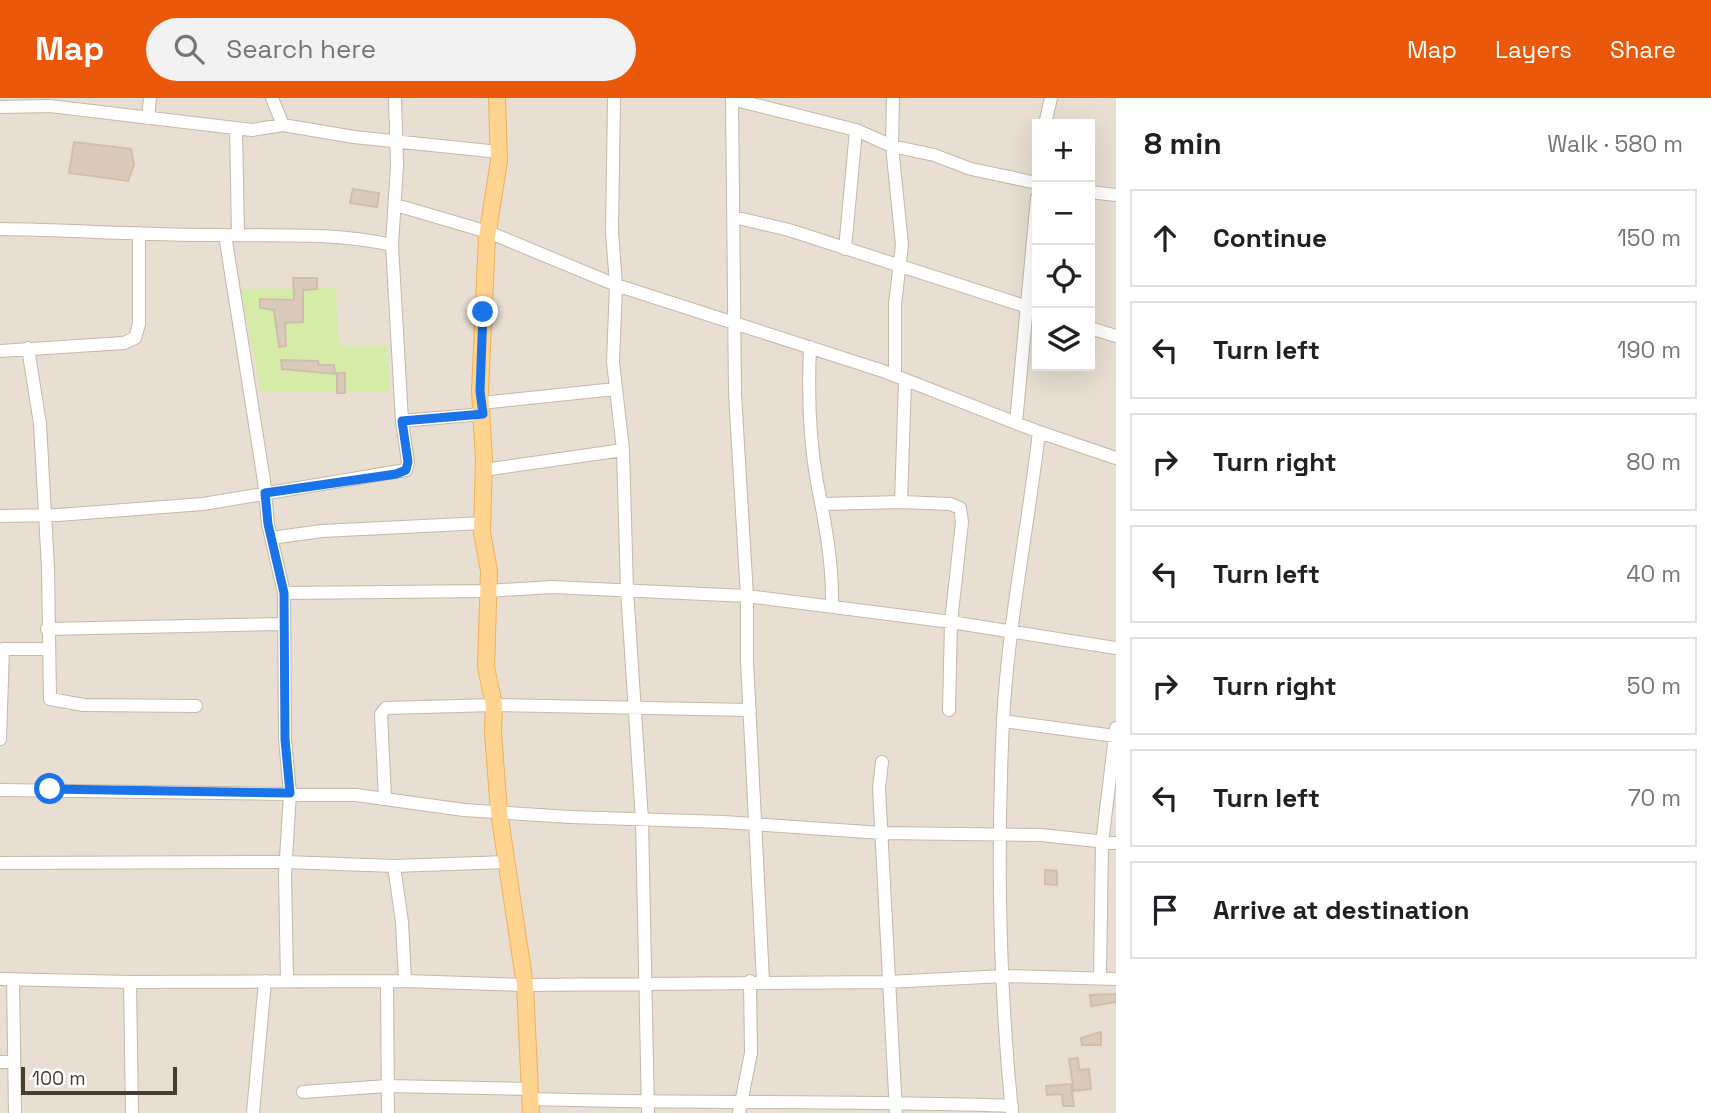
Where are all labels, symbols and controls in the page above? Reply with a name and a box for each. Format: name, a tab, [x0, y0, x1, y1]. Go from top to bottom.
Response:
search box	[146, 18, 636, 81]
text: Map	[35, 28, 104, 70]
icon: search	[170, 30, 208, 68]
text: Search here	[226, 32, 376, 66]
text: Map	[1407, 34, 1457, 65]
text: Layers	[1495, 34, 1572, 65]
text: Share	[1610, 34, 1676, 65]
map controls	[1032, 119, 1095, 371]
button: +	[1032, 119, 1095, 182]
text: 8 min	[1144, 124, 1222, 163]
text: Walk · 580 m	[1547, 129, 1683, 159]
button: −	[1032, 182, 1095, 245]
icon: ahead	[1146, 219, 1184, 257]
text: Continue	[1213, 221, 1327, 255]
text: 150 m	[1617, 223, 1681, 253]
button: locate	[1032, 245, 1095, 308]
route end	[467, 296, 498, 327]
button: layers	[1032, 308, 1095, 371]
icon: left	[1146, 331, 1184, 369]
text: Turn left	[1213, 333, 1320, 367]
text: 190 m	[1617, 335, 1681, 365]
icon: right	[1146, 443, 1184, 481]
text: Turn right	[1213, 445, 1337, 479]
text: 80 m	[1626, 447, 1681, 477]
icon: left	[1146, 555, 1184, 593]
text: Turn left	[1213, 557, 1320, 591]
text: 40 m	[1626, 559, 1681, 589]
icon: right	[1146, 667, 1184, 705]
text: Turn right	[1213, 669, 1337, 703]
text: 50 m	[1627, 671, 1681, 701]
route start	[34, 773, 65, 804]
icon: left	[1146, 779, 1184, 817]
text: Turn left	[1213, 781, 1320, 815]
text: 70 m	[1628, 783, 1681, 813]
icon: arrive	[1146, 891, 1184, 929]
text: Arrive at destination	[1213, 893, 1470, 927]
scale bar	[21, 1064, 177, 1096]
text: 100 m	[32, 1066, 86, 1091]

